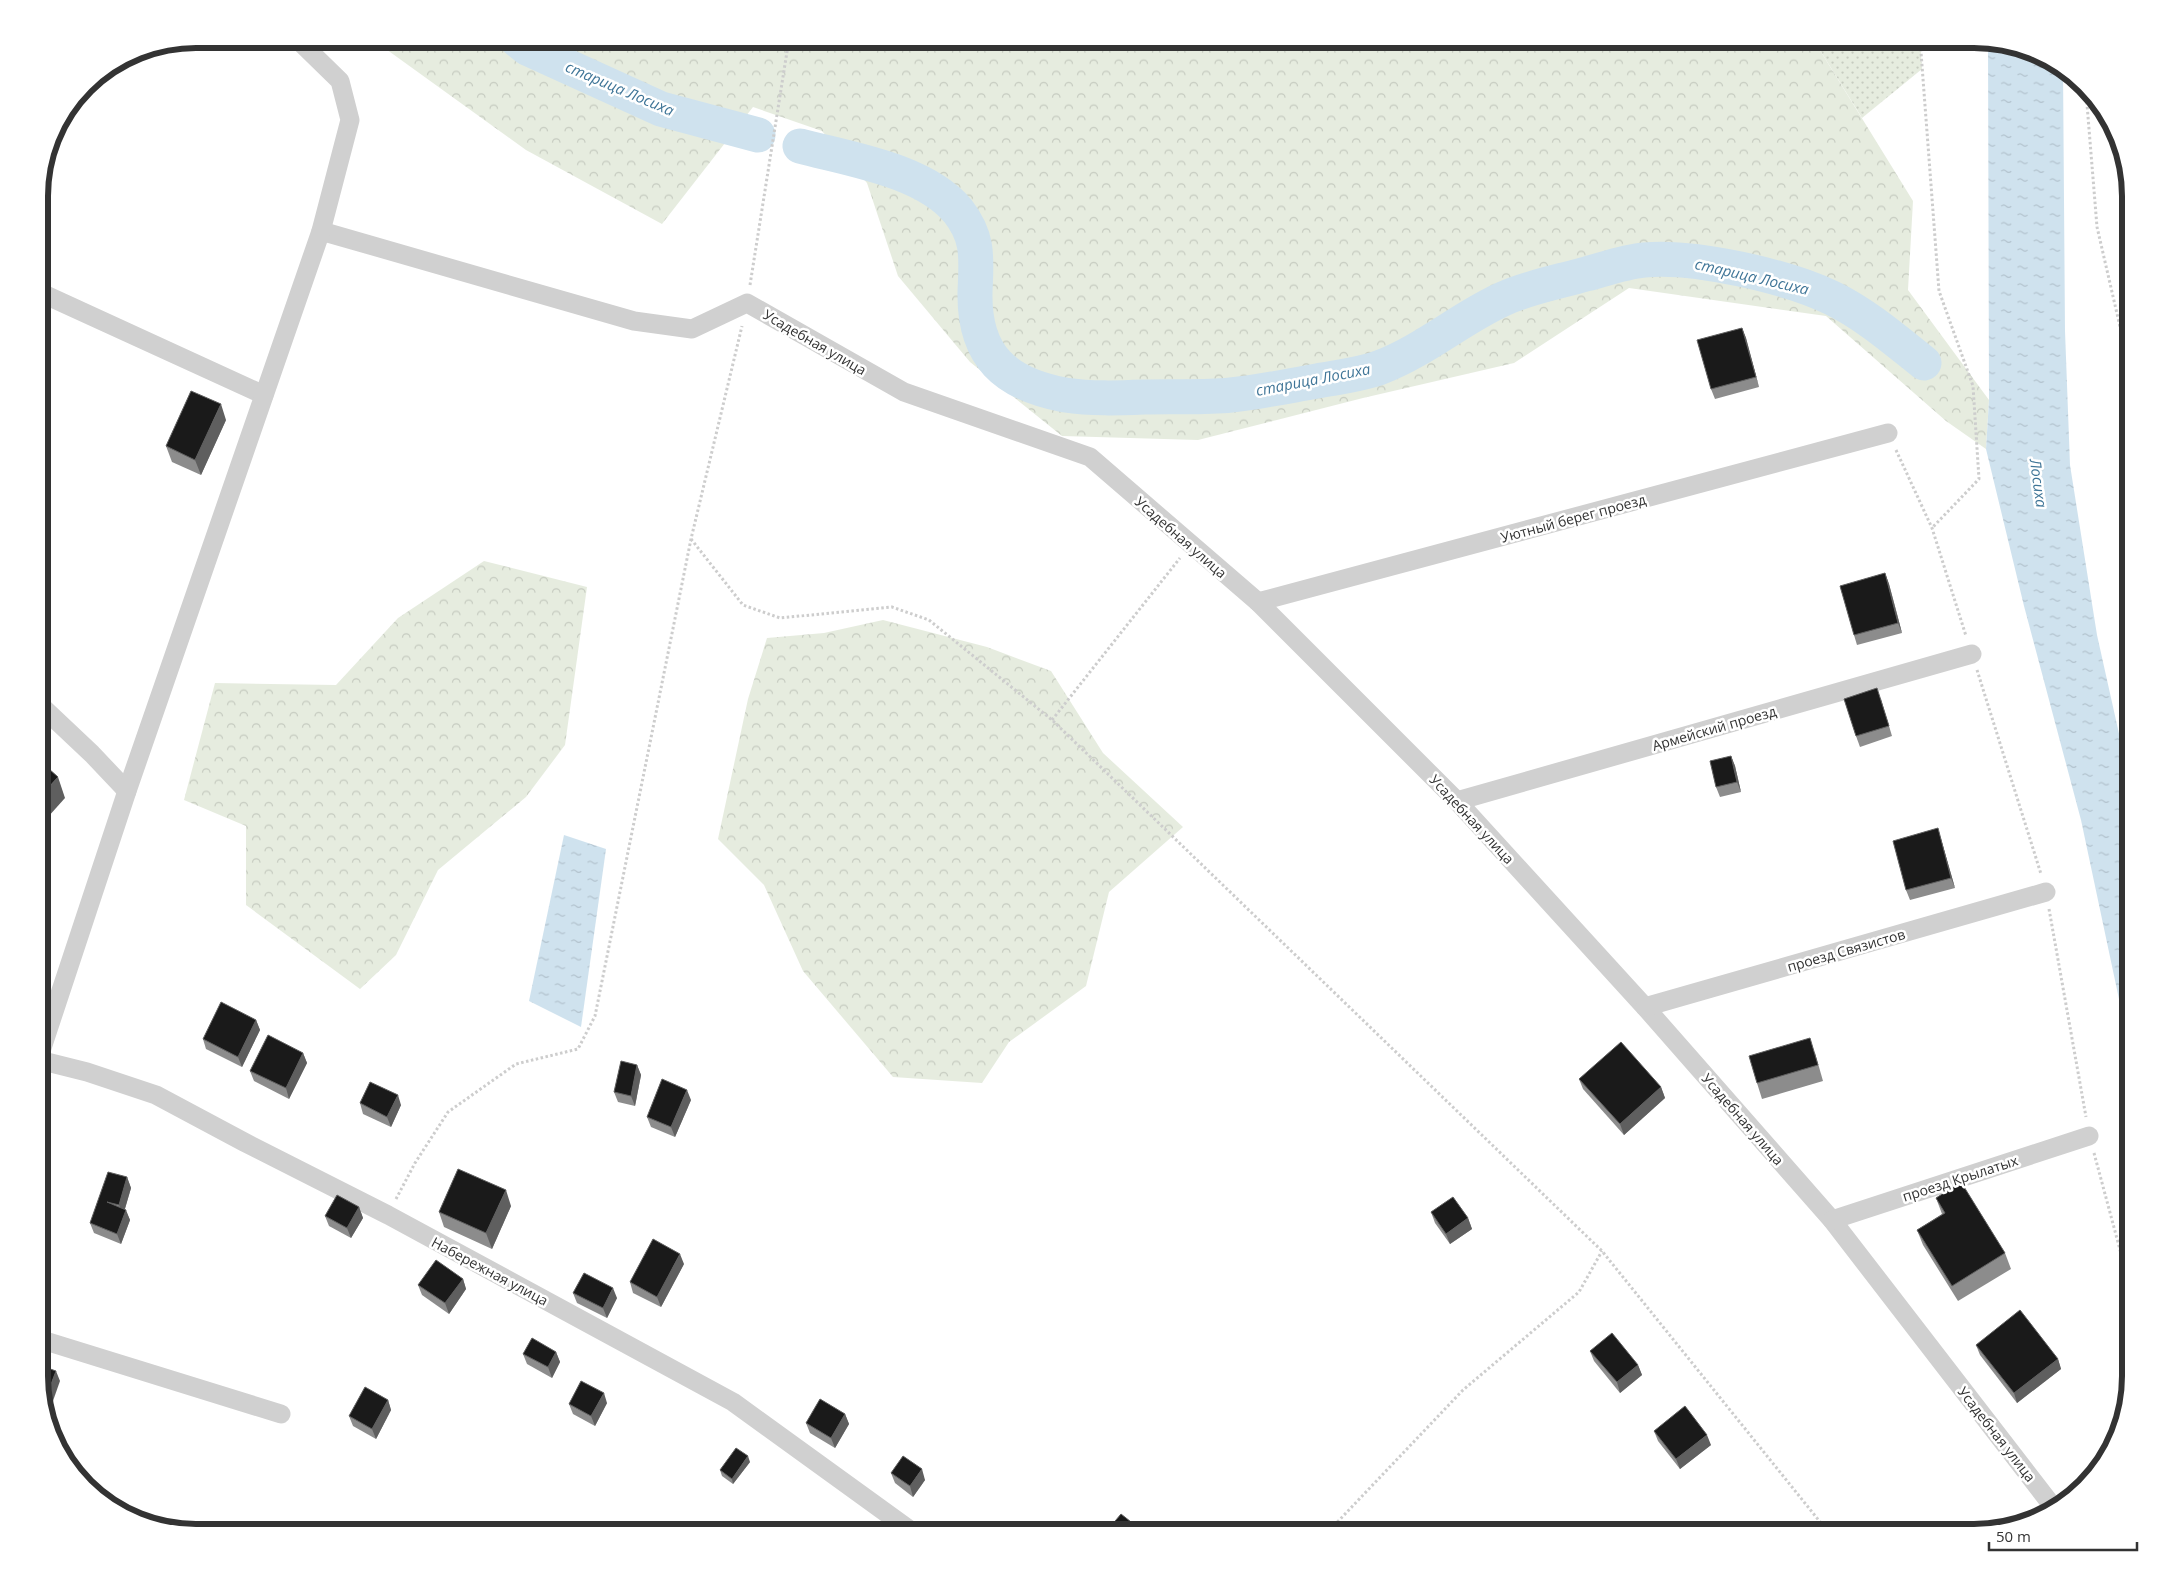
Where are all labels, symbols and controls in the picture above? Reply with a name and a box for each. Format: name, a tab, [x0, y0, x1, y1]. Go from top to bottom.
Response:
water label: старица Лосиха	[563, 56, 678, 120]
water label: старица Лосиха	[1693, 253, 1811, 299]
street label: Усадебная улица	[760, 305, 870, 379]
water label: старица Лосиха	[1254, 358, 1372, 400]
water label: Лосиха	[2026, 456, 2052, 509]
street label: Уютный берег проезд	[1498, 489, 1648, 547]
street label: Усадебная улица	[1131, 492, 1231, 582]
street label: Армейский проезд	[1650, 701, 1778, 755]
street label: Усадебная улица	[1426, 770, 1518, 868]
street label: проезд Связистов	[1785, 924, 1907, 976]
street label: Усадебная улица	[1698, 1069, 1788, 1169]
street label: проезд Крылатых	[1900, 1150, 2021, 1206]
street label: Набережная улица	[428, 1232, 552, 1310]
street label: Усадебная улица	[1954, 1382, 2040, 1486]
scale bar	[1989, 1520, 2136, 1552]
text: 50 m	[1996, 1526, 2031, 1546]

